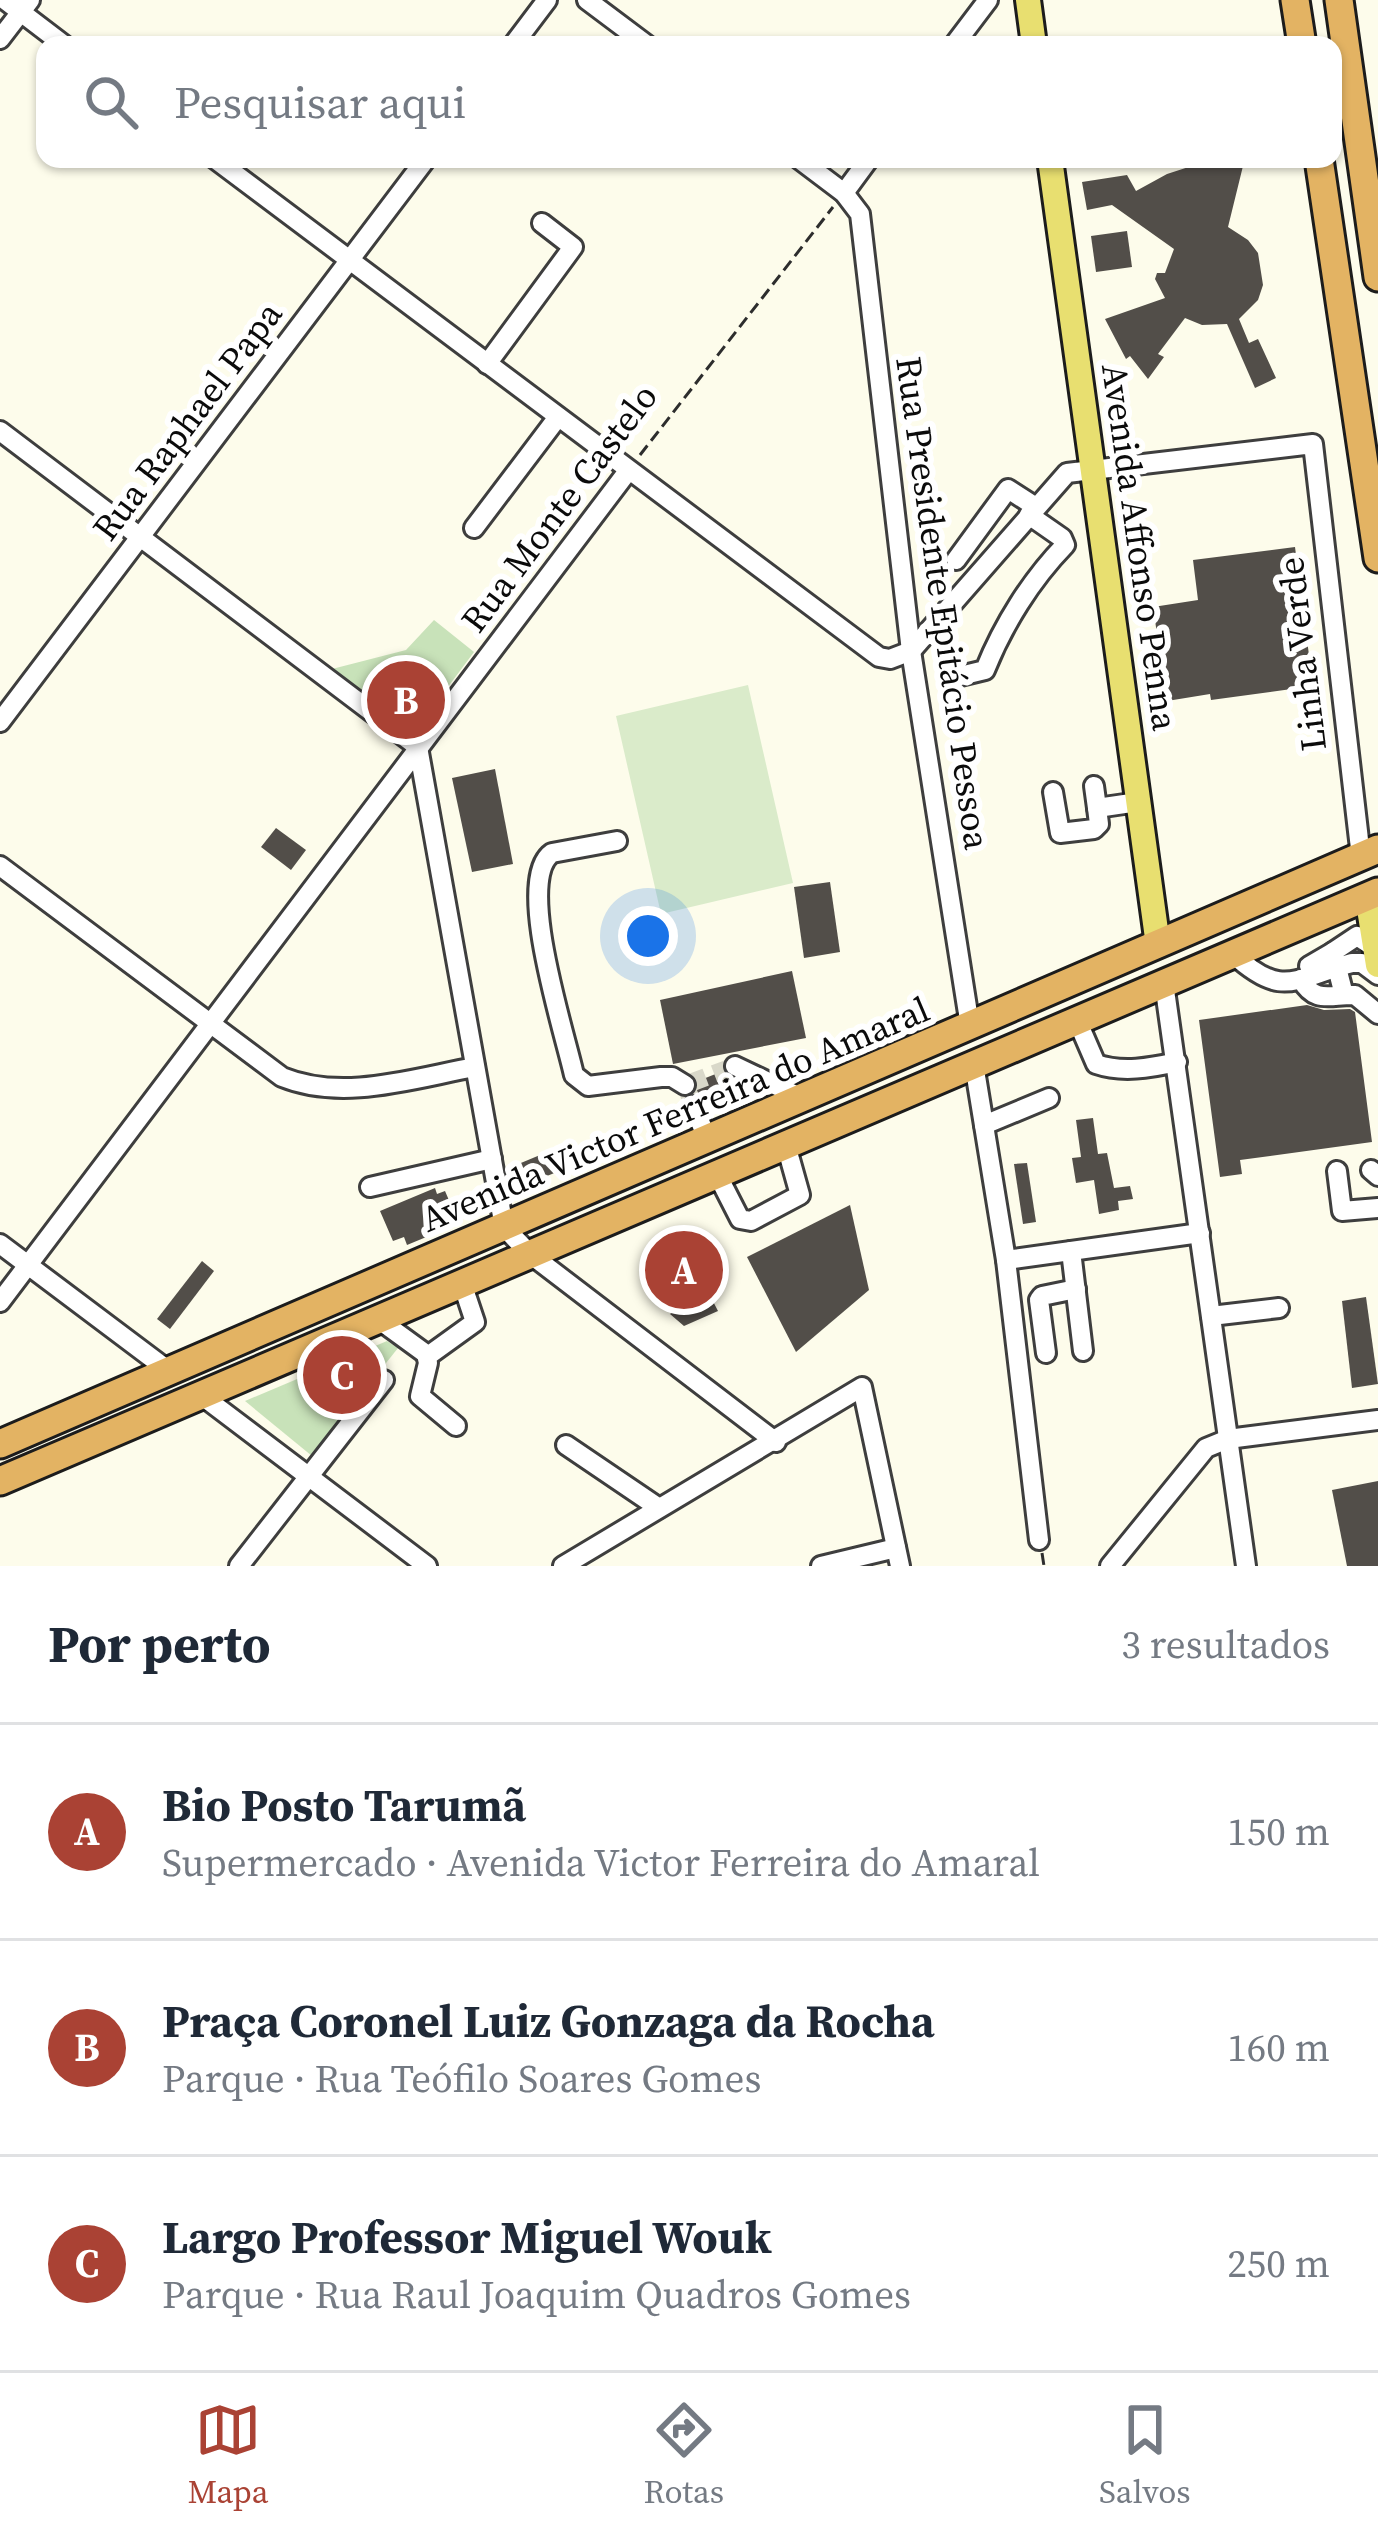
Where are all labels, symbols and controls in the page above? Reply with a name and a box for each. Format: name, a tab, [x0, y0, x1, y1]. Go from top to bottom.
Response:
search box	[36, 36, 1342, 168]
icon: search	[78, 69, 144, 135]
text: Pesquisar aqui	[174, 71, 466, 133]
street label: Rua Raphael Papa	[81, 291, 294, 551]
street label: Rua Presidente Epitácio Pessoa	[884, 353, 1002, 853]
street label: Avenida Affonso Penna	[1090, 360, 1190, 734]
street label: Rua Monte Castelo	[449, 374, 669, 642]
street label: Linha Verde	[1266, 554, 1338, 754]
pin: B	[367, 655, 445, 745]
your location	[618, 906, 678, 966]
street label: Avenida Victor Ferreira do Amaral	[413, 984, 937, 1244]
pin: A	[645, 1225, 723, 1315]
pin: C	[303, 1330, 381, 1420]
text: Por perto	[48, 1609, 271, 1679]
text: 3 resultados	[1121, 1618, 1330, 1671]
text: Bio Posto Tarumã	[162, 1774, 526, 1836]
text: A	[74, 1805, 100, 1858]
text: 150 m	[1227, 1805, 1330, 1858]
text: Supermercado · Avenida Victor Ferreira do Amaral	[162, 1836, 1040, 1889]
text: Praça Coronel Luiz Gonzaga da Rocha	[162, 1990, 935, 2052]
text: B	[74, 2021, 100, 2074]
text: 160 m	[1227, 2021, 1330, 2074]
text: Parque · Rua Teófilo Soares Gomes	[162, 2052, 761, 2105]
text: Largo Professor Miguel Wouk	[162, 2206, 772, 2268]
text: C	[75, 2237, 99, 2290]
text: 250 m	[1227, 2237, 1330, 2290]
text: Parque · Rua Raul Joaquim Quadros Gomes	[162, 2268, 911, 2321]
tab: Mapa	[187, 2397, 269, 2514]
tab: Rotas	[643, 2397, 724, 2514]
tab: Salvos	[1099, 2397, 1191, 2514]

